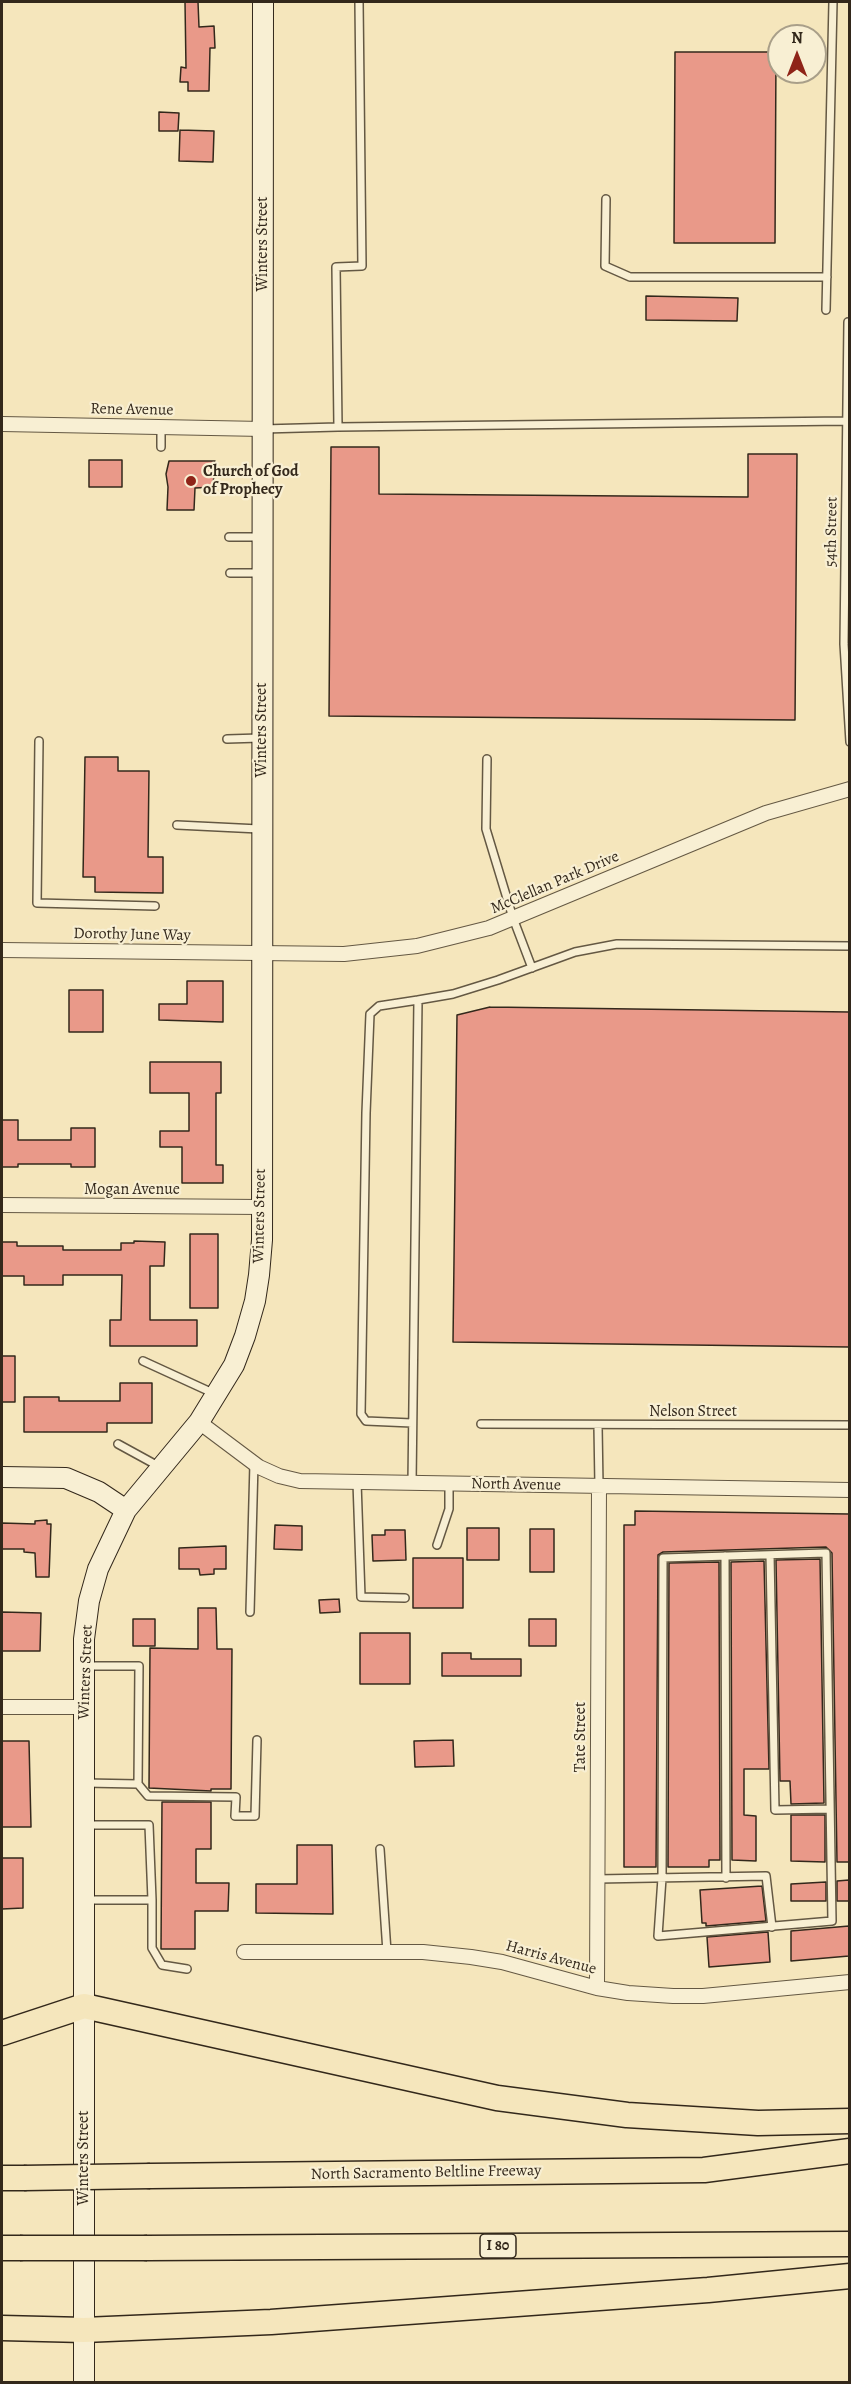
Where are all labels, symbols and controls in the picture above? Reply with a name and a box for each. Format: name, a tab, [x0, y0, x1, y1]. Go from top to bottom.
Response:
north arrow	[767, 24, 827, 84]
text: N	[791, 27, 803, 49]
street label: Winters Street	[253, 196, 273, 292]
street label: Rene Avenue	[90, 400, 174, 420]
place label: Church of God of Prophecy	[203, 462, 299, 500]
marker: Church of God of Prophecy	[184, 474, 198, 488]
street label: 54th Street	[822, 497, 842, 567]
street label: Winters Street	[252, 682, 272, 778]
street label: McClellan Park Drive	[488, 847, 622, 919]
street label: Dorothy June Way	[73, 924, 191, 946]
street label: Winters Street	[250, 1168, 270, 1264]
street label: Mogan Avenue	[84, 1180, 180, 1200]
street label: Nelson Street	[649, 1402, 737, 1422]
street label: North Avenue	[471, 1475, 561, 1495]
street label: Winters Street	[75, 1624, 97, 1720]
street label: Tate Street	[571, 1702, 591, 1772]
street label: Harris Avenue	[503, 1937, 599, 1979]
street label: Winters Street	[74, 2110, 94, 2206]
street label: North Sacramento Beltline Freeway	[311, 2161, 541, 2185]
road number: I 80	[480, 2234, 516, 2258]

